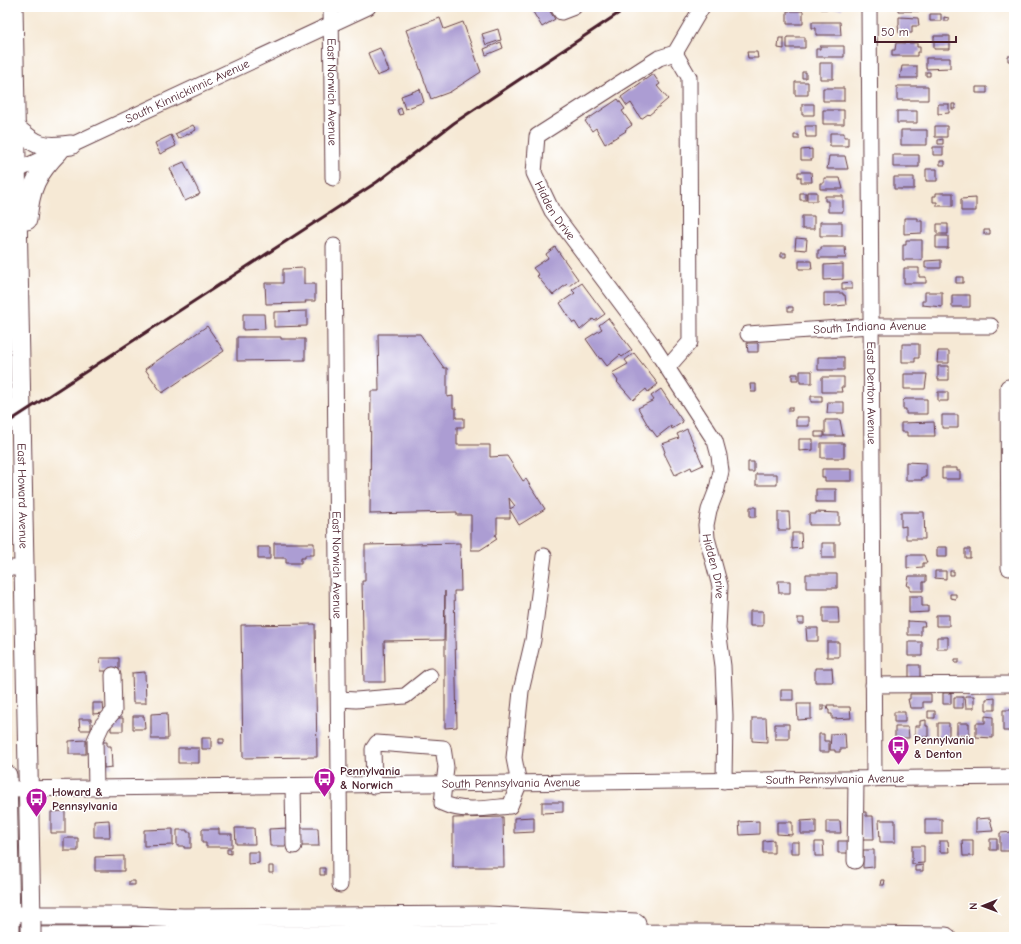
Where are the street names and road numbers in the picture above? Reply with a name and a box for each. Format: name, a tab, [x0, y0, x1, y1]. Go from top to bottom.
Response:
street label: East Norwich Avenue	[324, 38, 340, 146]
street label: South Kinnickinnic Avenue	[123, 56, 252, 126]
street label: Hidden Drive	[532, 179, 578, 243]
street label: South Indiana Avenue	[813, 319, 926, 337]
street label: East Denton Avenue	[864, 342, 879, 444]
street label: East Howard Avenue	[15, 443, 31, 549]
street label: East Norwich Avenue	[329, 511, 345, 619]
street label: Hidden Drive	[700, 533, 727, 599]
street label: South Pennsylvania Avenue	[766, 771, 904, 787]
street label: South Pennsylvania Avenue	[442, 775, 580, 791]

